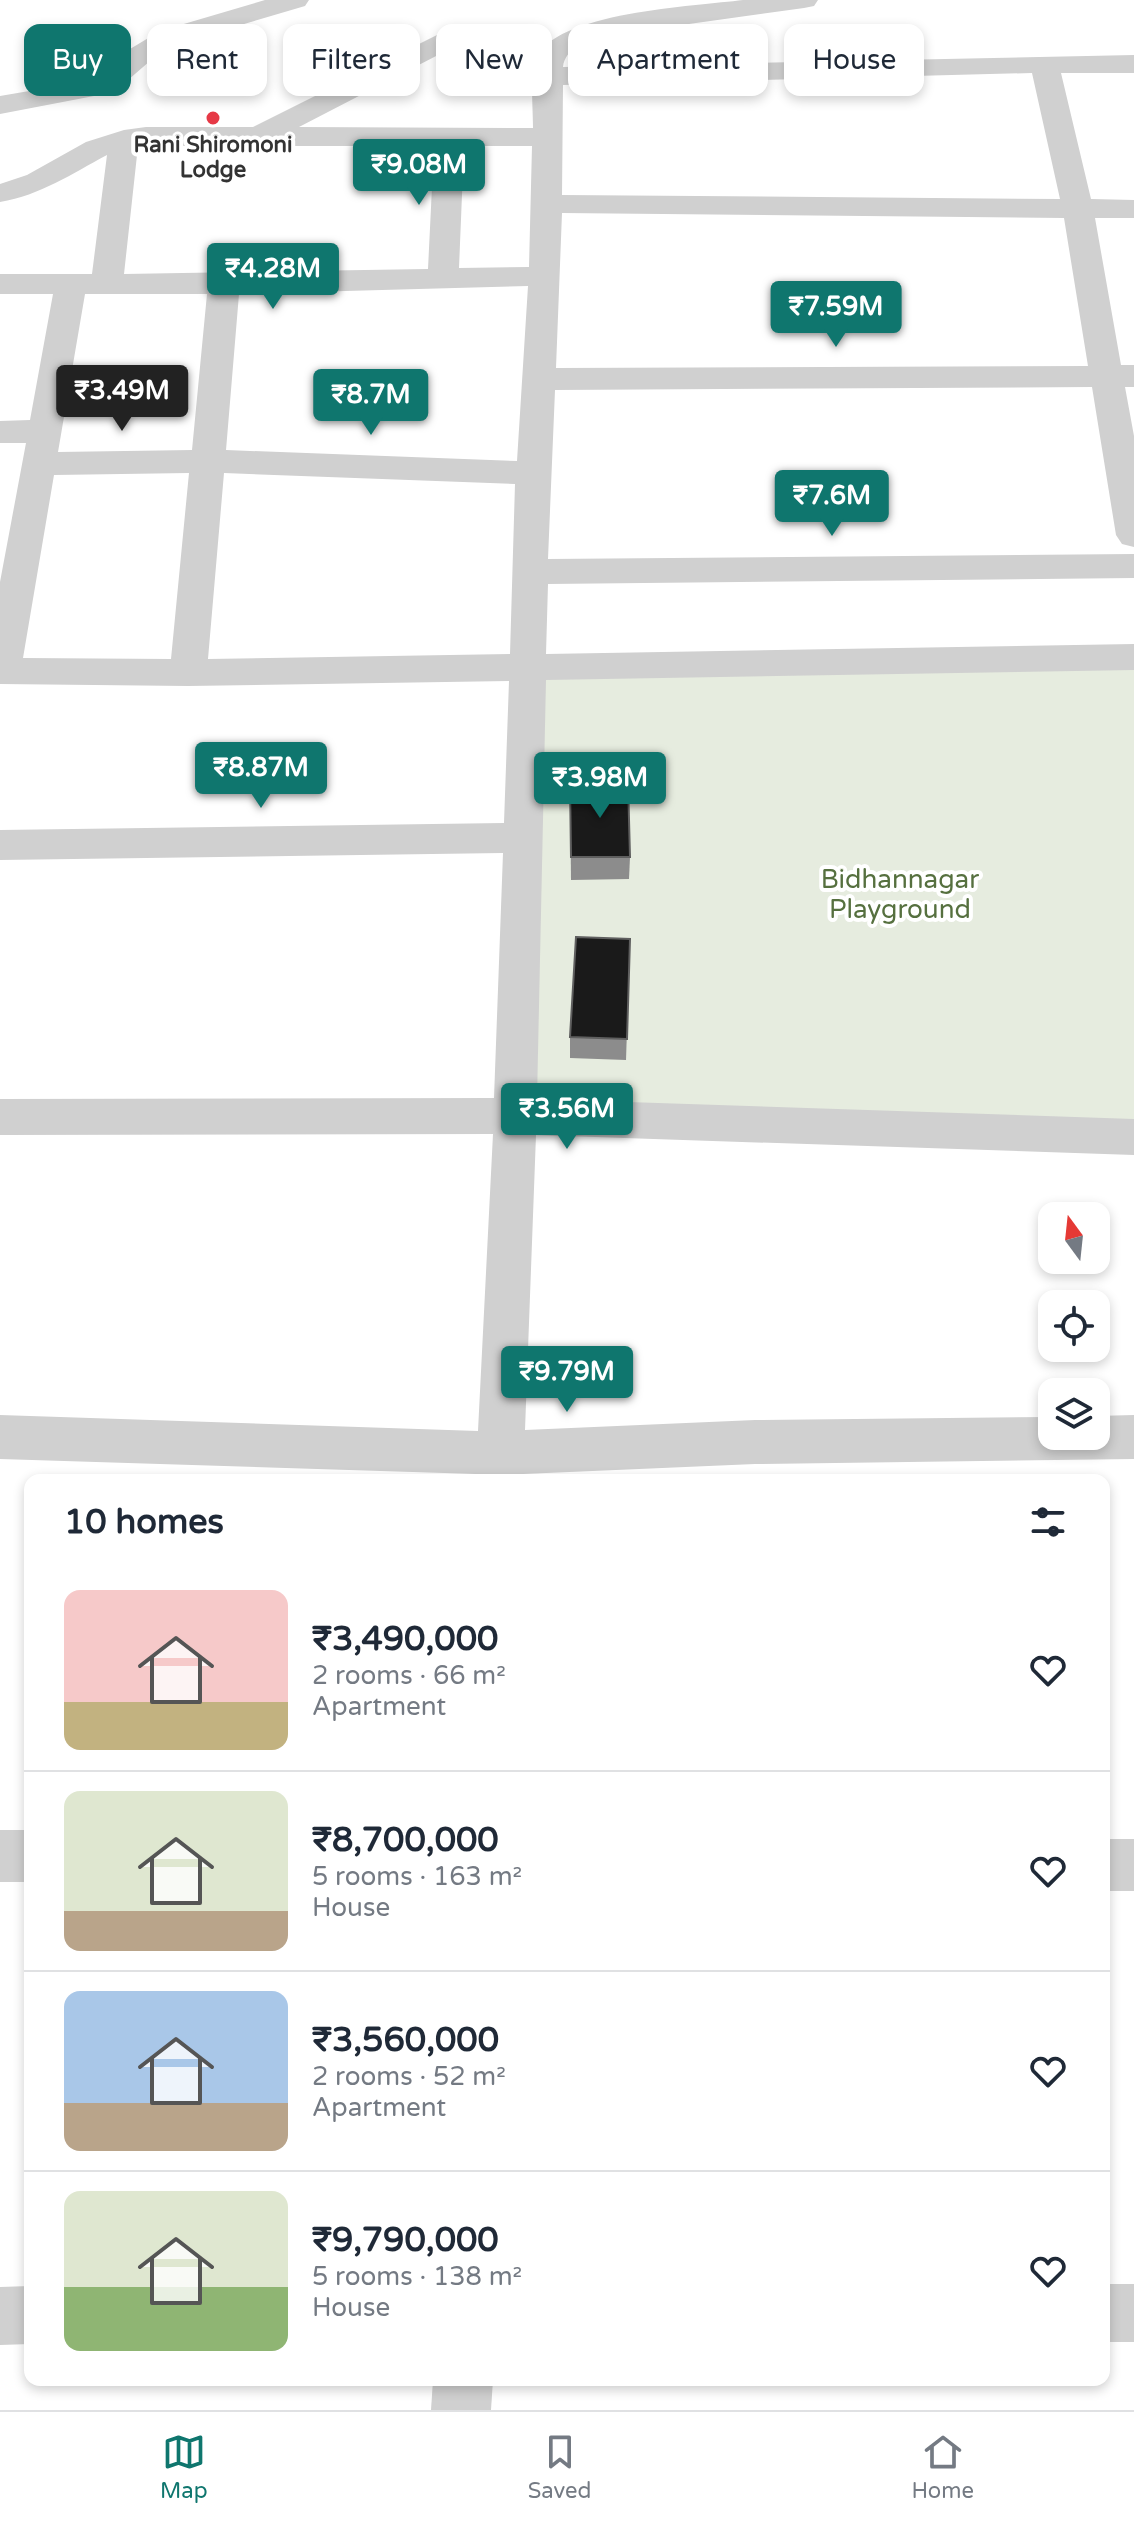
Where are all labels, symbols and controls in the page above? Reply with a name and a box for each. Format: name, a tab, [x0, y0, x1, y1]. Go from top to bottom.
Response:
chip: Buy	[24, 24, 131, 96]
chip: Rent	[147, 24, 267, 96]
chip: Filters	[283, 24, 420, 96]
chip: New	[436, 24, 552, 96]
chip: Apartment	[568, 24, 768, 96]
chip: House	[784, 24, 924, 96]
marker: Rani Shiromoni Lodge	[204, 109, 222, 127]
place label: Rani Shiromoni Lodge	[134, 132, 292, 183]
pin: ₹9.08M	[354, 139, 484, 207]
text: ₹9.08M	[371, 149, 467, 180]
pin: ₹4.28M	[208, 243, 338, 311]
text: ₹4.28M	[225, 253, 321, 284]
pin: ₹7.59M	[771, 281, 901, 349]
text: ₹7.59M	[789, 291, 883, 322]
pin: ₹3.49M	[57, 365, 187, 433]
pin: ₹8.7M	[315, 369, 427, 437]
text: ₹3.49M	[74, 375, 170, 406]
text: ₹8.7M	[331, 379, 411, 410]
pin: ₹7.6M	[776, 470, 888, 538]
text: ₹7.6M	[793, 480, 871, 511]
pin: ₹8.87M	[196, 742, 326, 810]
text: ₹8.87M	[213, 752, 309, 783]
pin: ₹3.98M	[535, 752, 665, 820]
text: ₹3.98M	[552, 762, 648, 793]
park label: Bidhannagar Playground	[821, 864, 979, 925]
pin: ₹3.56M	[502, 1083, 632, 1151]
text: ₹3.56M	[519, 1093, 615, 1124]
north arrow	[1038, 1202, 1110, 1274]
map controls	[1038, 1202, 1110, 1450]
button: locate	[1038, 1290, 1110, 1362]
pin: ₹9.79M	[502, 1346, 632, 1414]
text: ₹9.79M	[519, 1356, 615, 1387]
button: layers	[1038, 1378, 1110, 1450]
icon: filters	[1026, 1500, 1070, 1544]
text: 10 homes	[64, 1502, 224, 1543]
text: ₹3,490,000	[312, 1619, 498, 1660]
icon: home	[128, 1622, 224, 1718]
icon: heart	[1026, 1648, 1070, 1692]
text: 2 rooms · 66 m²	[312, 1660, 506, 1691]
text: Apartment	[312, 1691, 446, 1722]
text: ₹8,700,000	[312, 1820, 499, 1861]
icon: home	[128, 1823, 224, 1919]
icon: heart	[1026, 1849, 1070, 1893]
text: 5 rooms · 163 m²	[312, 1861, 522, 1892]
text: House	[312, 1892, 390, 1923]
text: ₹3,560,000	[312, 2020, 499, 2061]
icon: home	[128, 2023, 224, 2119]
icon: heart	[1026, 2049, 1070, 2093]
text: 2 rooms · 52 m²	[312, 2061, 506, 2092]
text: Apartment	[312, 2092, 446, 2123]
text: ₹9,790,000	[312, 2220, 499, 2261]
icon: home	[128, 2223, 224, 2319]
icon: heart	[1026, 2249, 1070, 2293]
text: 5 rooms · 138 m²	[312, 2261, 522, 2292]
text: House	[312, 2292, 390, 2323]
tab: Map	[160, 2430, 208, 2504]
tab: Saved	[528, 2430, 591, 2504]
tab: Home	[912, 2430, 974, 2504]

